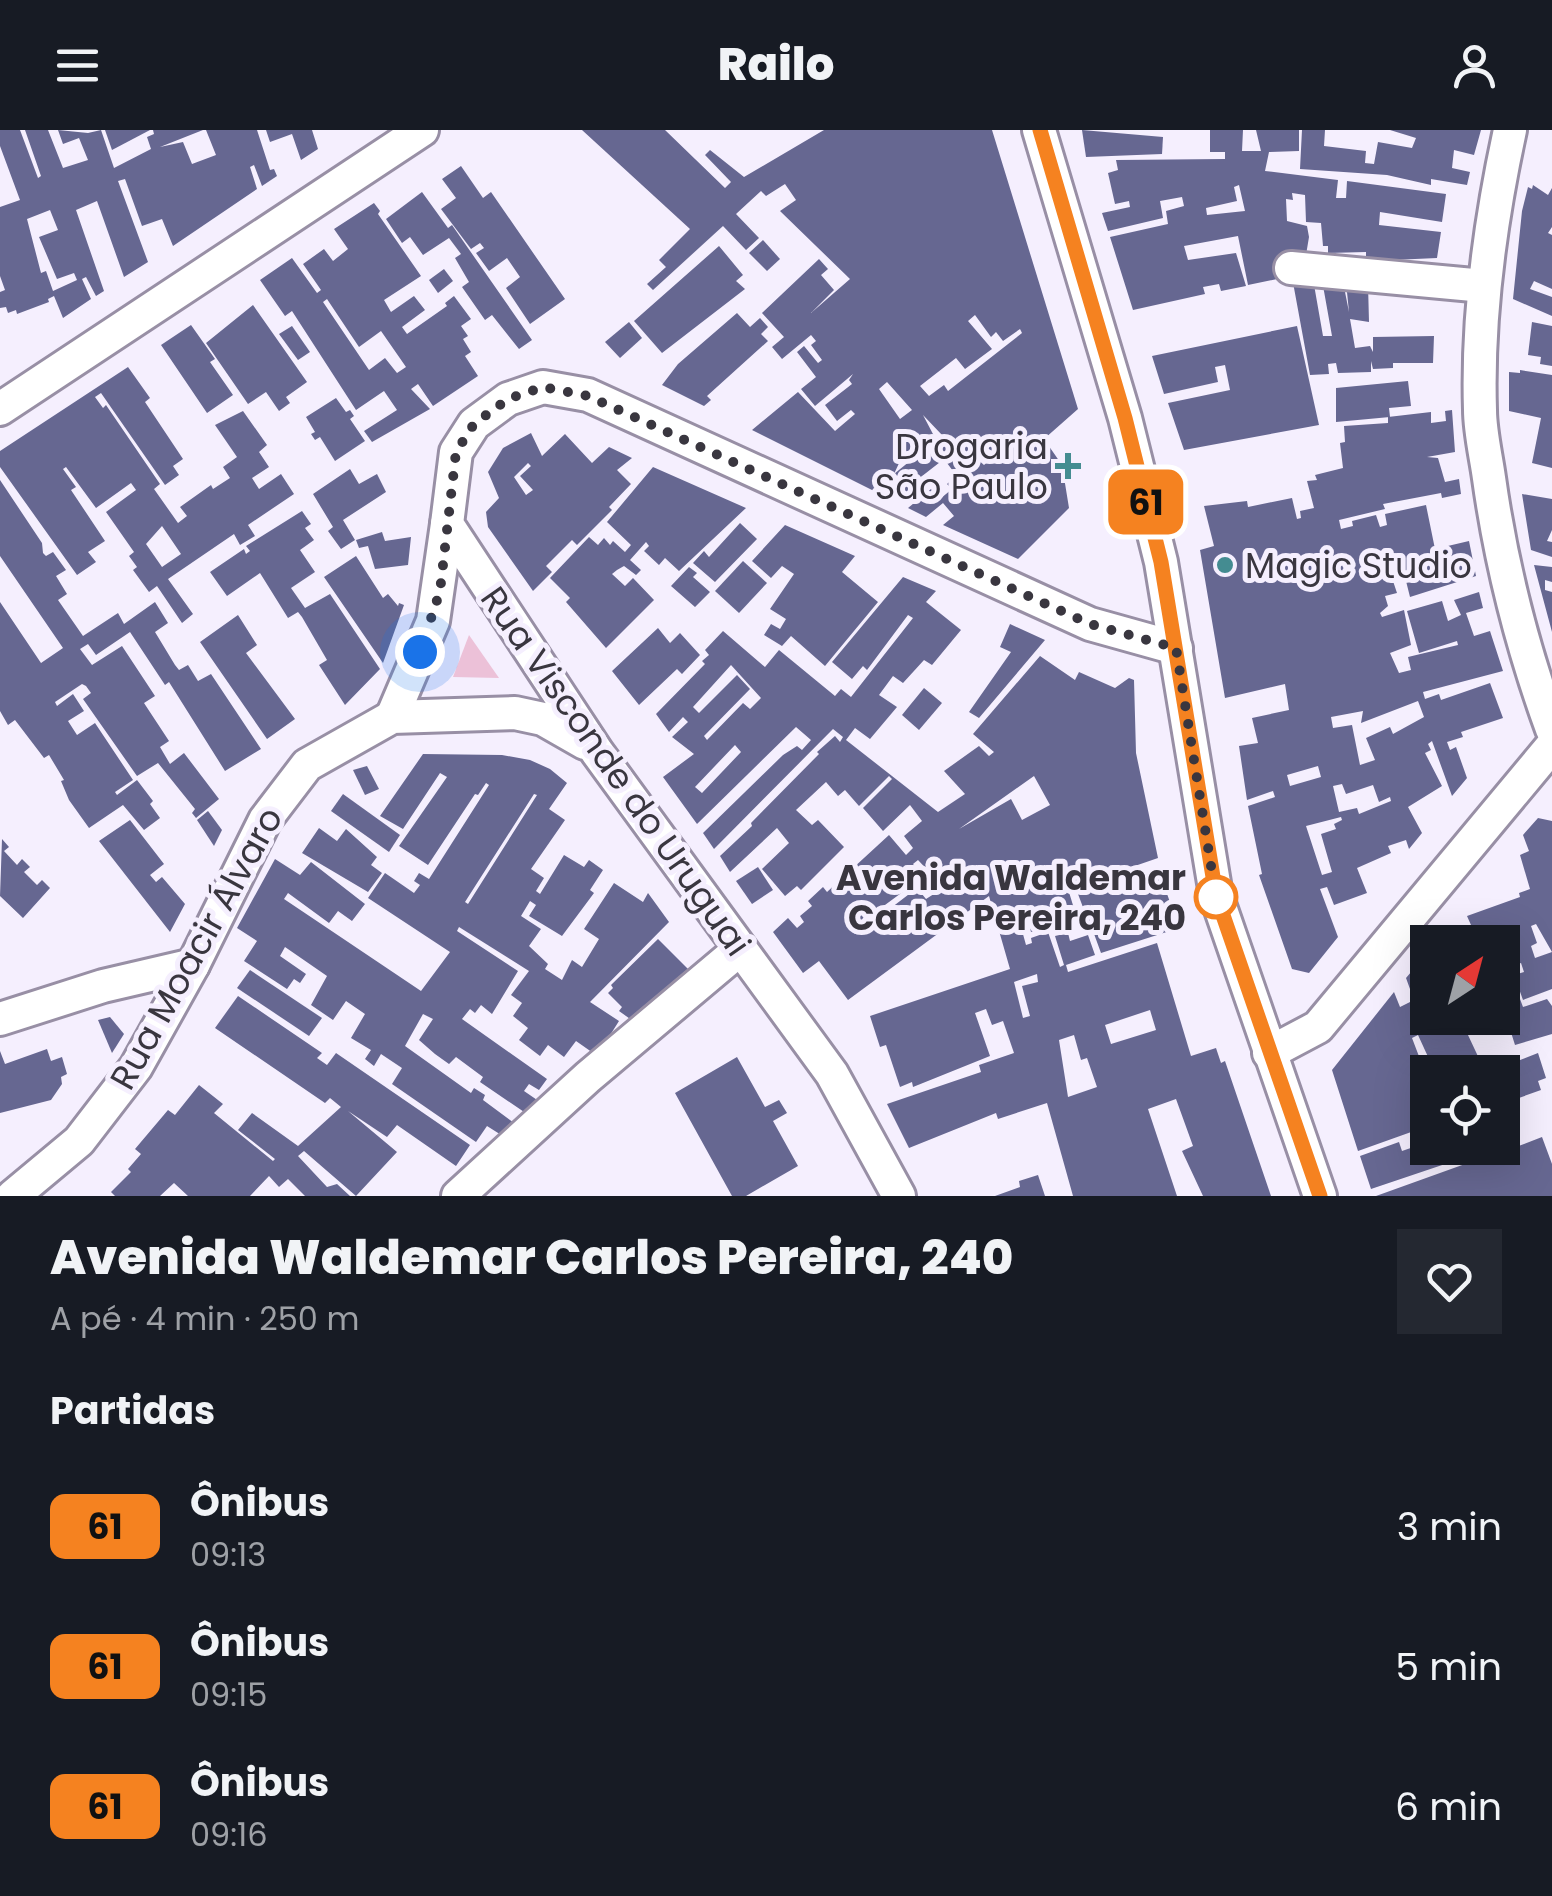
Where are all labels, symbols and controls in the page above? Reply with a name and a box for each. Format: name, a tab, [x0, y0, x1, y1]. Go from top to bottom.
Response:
text: Railo	[718, 33, 834, 96]
icon: menu	[50, 38, 105, 93]
icon: person	[1447, 38, 1502, 93]
place label: Drogaria São Paulo	[875, 422, 1048, 511]
marker: Drogaria São Paulo	[1057, 455, 1079, 477]
line badge: 61	[1101, 470, 1191, 534]
text: 61	[1128, 478, 1164, 527]
place label: Magic Studio	[1245, 541, 1472, 590]
marker: Magic Studio	[1214, 554, 1236, 576]
street label: Rua Visconde do Uruguai	[470, 576, 762, 966]
your location	[395, 627, 445, 677]
street label: Rua Moacir Álvaro	[98, 798, 294, 1098]
place label: Avenida Waldemar Carlos Pereira, 240	[836, 853, 1186, 942]
marker: Avenida Waldemar Carlos Pereira, 240	[1195, 876, 1237, 918]
north arrow	[1410, 925, 1520, 1035]
map controls	[1410, 925, 1520, 1165]
button: locate	[1410, 1055, 1520, 1165]
text: Avenida Waldemar Carlos Pereira, 240	[50, 1224, 1013, 1291]
button: heart	[1397, 1229, 1502, 1334]
text: A pé · 4 min · 250 m	[50, 1296, 359, 1341]
text: Partidas	[50, 1384, 215, 1437]
text: Ônibus	[190, 1476, 329, 1529]
text: 3 min	[1397, 1500, 1502, 1553]
text: 61	[87, 1502, 123, 1551]
text: 09:13	[190, 1532, 266, 1577]
text: Ônibus	[190, 1616, 329, 1669]
text: 5 min	[1395, 1640, 1502, 1693]
text: 61	[87, 1642, 123, 1691]
text: 09:15	[190, 1672, 267, 1717]
text: Ônibus	[190, 1756, 329, 1809]
text: 6 min	[1395, 1780, 1502, 1833]
text: 61	[87, 1782, 123, 1831]
text: 09:16	[190, 1812, 268, 1857]

